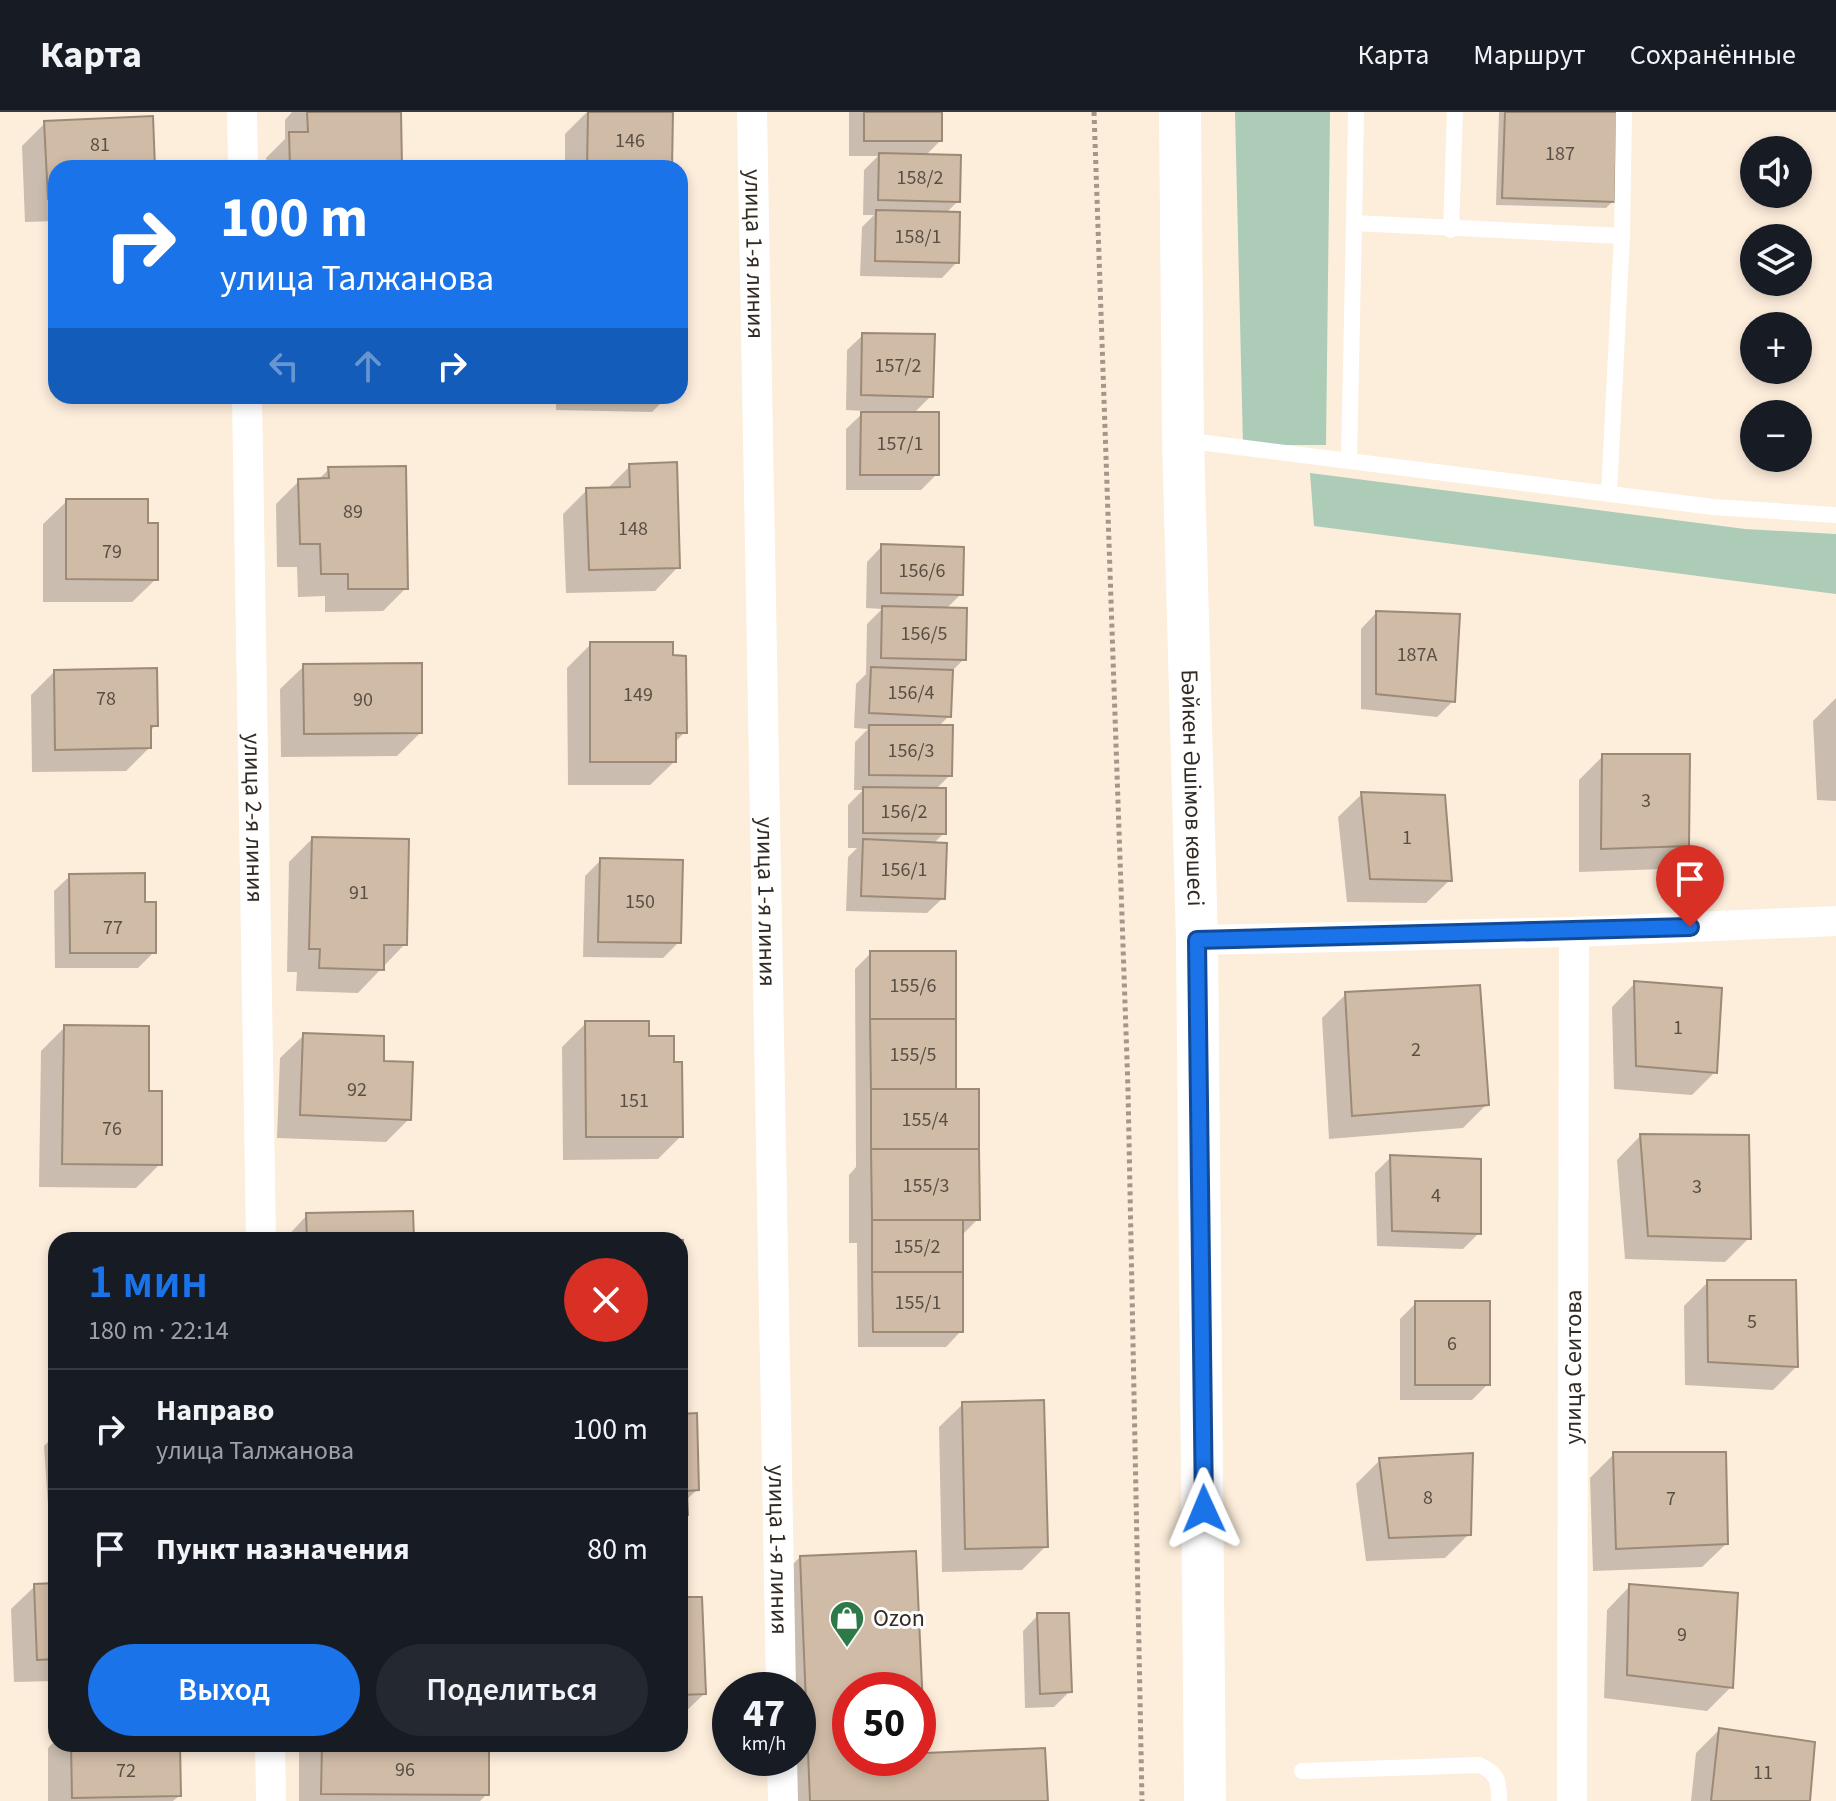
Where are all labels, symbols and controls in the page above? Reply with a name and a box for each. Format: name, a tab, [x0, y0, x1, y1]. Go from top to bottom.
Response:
text: Карта	[40, 28, 142, 82]
text: Карта	[1358, 35, 1429, 75]
text: Маршрут	[1473, 35, 1586, 75]
text: Сохранённые	[1630, 35, 1796, 75]
house number: 146	[615, 127, 645, 155]
house number: 81	[90, 131, 110, 159]
map controls	[1740, 136, 1812, 472]
button: sound	[1740, 136, 1812, 208]
house number: 187	[1545, 140, 1575, 168]
house number: 158/2	[897, 164, 943, 192]
street label: улица 1-я линия	[735, 169, 773, 339]
text: 100 m	[220, 179, 368, 258]
icon: right	[88, 192, 192, 296]
house number: 158/1	[895, 223, 941, 251]
button: layers	[1740, 224, 1812, 296]
text: улица Талжанова	[220, 253, 494, 304]
button: +	[1740, 312, 1812, 384]
icon: left	[262, 344, 306, 388]
icon: ahead	[346, 344, 390, 388]
icon: right	[430, 344, 474, 388]
house number: 157/2	[875, 352, 921, 380]
button: −	[1740, 400, 1812, 472]
house number: 157/1	[877, 430, 923, 458]
house number: 89	[343, 498, 363, 526]
house number: 148	[618, 515, 648, 543]
house number: 79	[102, 538, 122, 566]
house number: 156/6	[899, 557, 945, 585]
house number: 156/5	[901, 620, 947, 648]
house number: 187А	[1397, 641, 1437, 669]
street label: Бәйкен Әшімов көшесі	[1171, 669, 1213, 907]
house number: 156/4	[888, 679, 934, 707]
house number: 149	[623, 681, 653, 709]
house number: 78	[96, 685, 116, 713]
house number: 90	[353, 686, 373, 714]
street label: улица 2-я линия	[235, 733, 272, 903]
house number: 156/3	[888, 737, 934, 765]
house number: 3	[1641, 787, 1651, 815]
house number: 156/2	[881, 798, 927, 826]
street label: улица 1-я линия	[747, 817, 785, 987]
house number: 1	[1402, 824, 1412, 852]
pin	[1656, 845, 1724, 927]
house number: 156/1	[881, 856, 927, 884]
icon: arrive	[1668, 857, 1712, 901]
house number: 91	[349, 879, 369, 907]
house number: 150	[625, 888, 655, 916]
house number: 77	[103, 914, 123, 942]
house number: 155/6	[890, 972, 936, 1000]
house number: 1	[1673, 1014, 1683, 1042]
house number: 2	[1411, 1036, 1421, 1064]
house number: 155/5	[890, 1041, 936, 1069]
house number: 92	[347, 1076, 367, 1104]
house number: 151	[619, 1087, 649, 1115]
house number: 155/4	[902, 1106, 948, 1134]
house number: 76	[102, 1115, 122, 1143]
house number: 155/3	[903, 1172, 949, 1200]
house number: 3	[1692, 1173, 1702, 1201]
house number: 4	[1431, 1182, 1441, 1210]
house number: 155/2	[894, 1233, 940, 1261]
text: 1 мин	[88, 1248, 208, 1316]
button: close	[564, 1258, 648, 1342]
house number: 155/1	[895, 1289, 941, 1317]
street label: улица Сеитова	[1556, 1289, 1591, 1445]
house number: 5	[1747, 1308, 1757, 1336]
text: 180 m · 22:14	[88, 1312, 229, 1349]
house number: 6	[1447, 1330, 1457, 1358]
text: Направо	[156, 1389, 274, 1432]
icon: right	[88, 1407, 132, 1451]
text: 100 m	[572, 1408, 648, 1451]
text: улица Талжанова	[156, 1432, 354, 1469]
street label: улица 1-я линия	[759, 1465, 797, 1635]
position arrow	[1162, 1467, 1246, 1551]
house number: 8	[1423, 1484, 1433, 1512]
house number: 7	[1666, 1485, 1676, 1513]
icon: arrive	[88, 1527, 132, 1571]
text: Пункт назначения	[156, 1528, 410, 1571]
text: 80 m	[587, 1528, 648, 1571]
shop icon: Ozon	[828, 1599, 866, 1649]
place label: Ozon	[873, 1601, 925, 1636]
house number: 9	[1677, 1621, 1687, 1649]
button: Выход	[88, 1644, 360, 1736]
button: Поделиться	[376, 1644, 648, 1736]
speed limit sign: 50	[832, 1672, 936, 1776]
text: 47	[743, 1685, 785, 1742]
text: km/h	[742, 1730, 786, 1758]
house number: 96	[395, 1756, 415, 1784]
house number: 72	[116, 1757, 136, 1785]
house number: 11	[1753, 1759, 1773, 1787]

